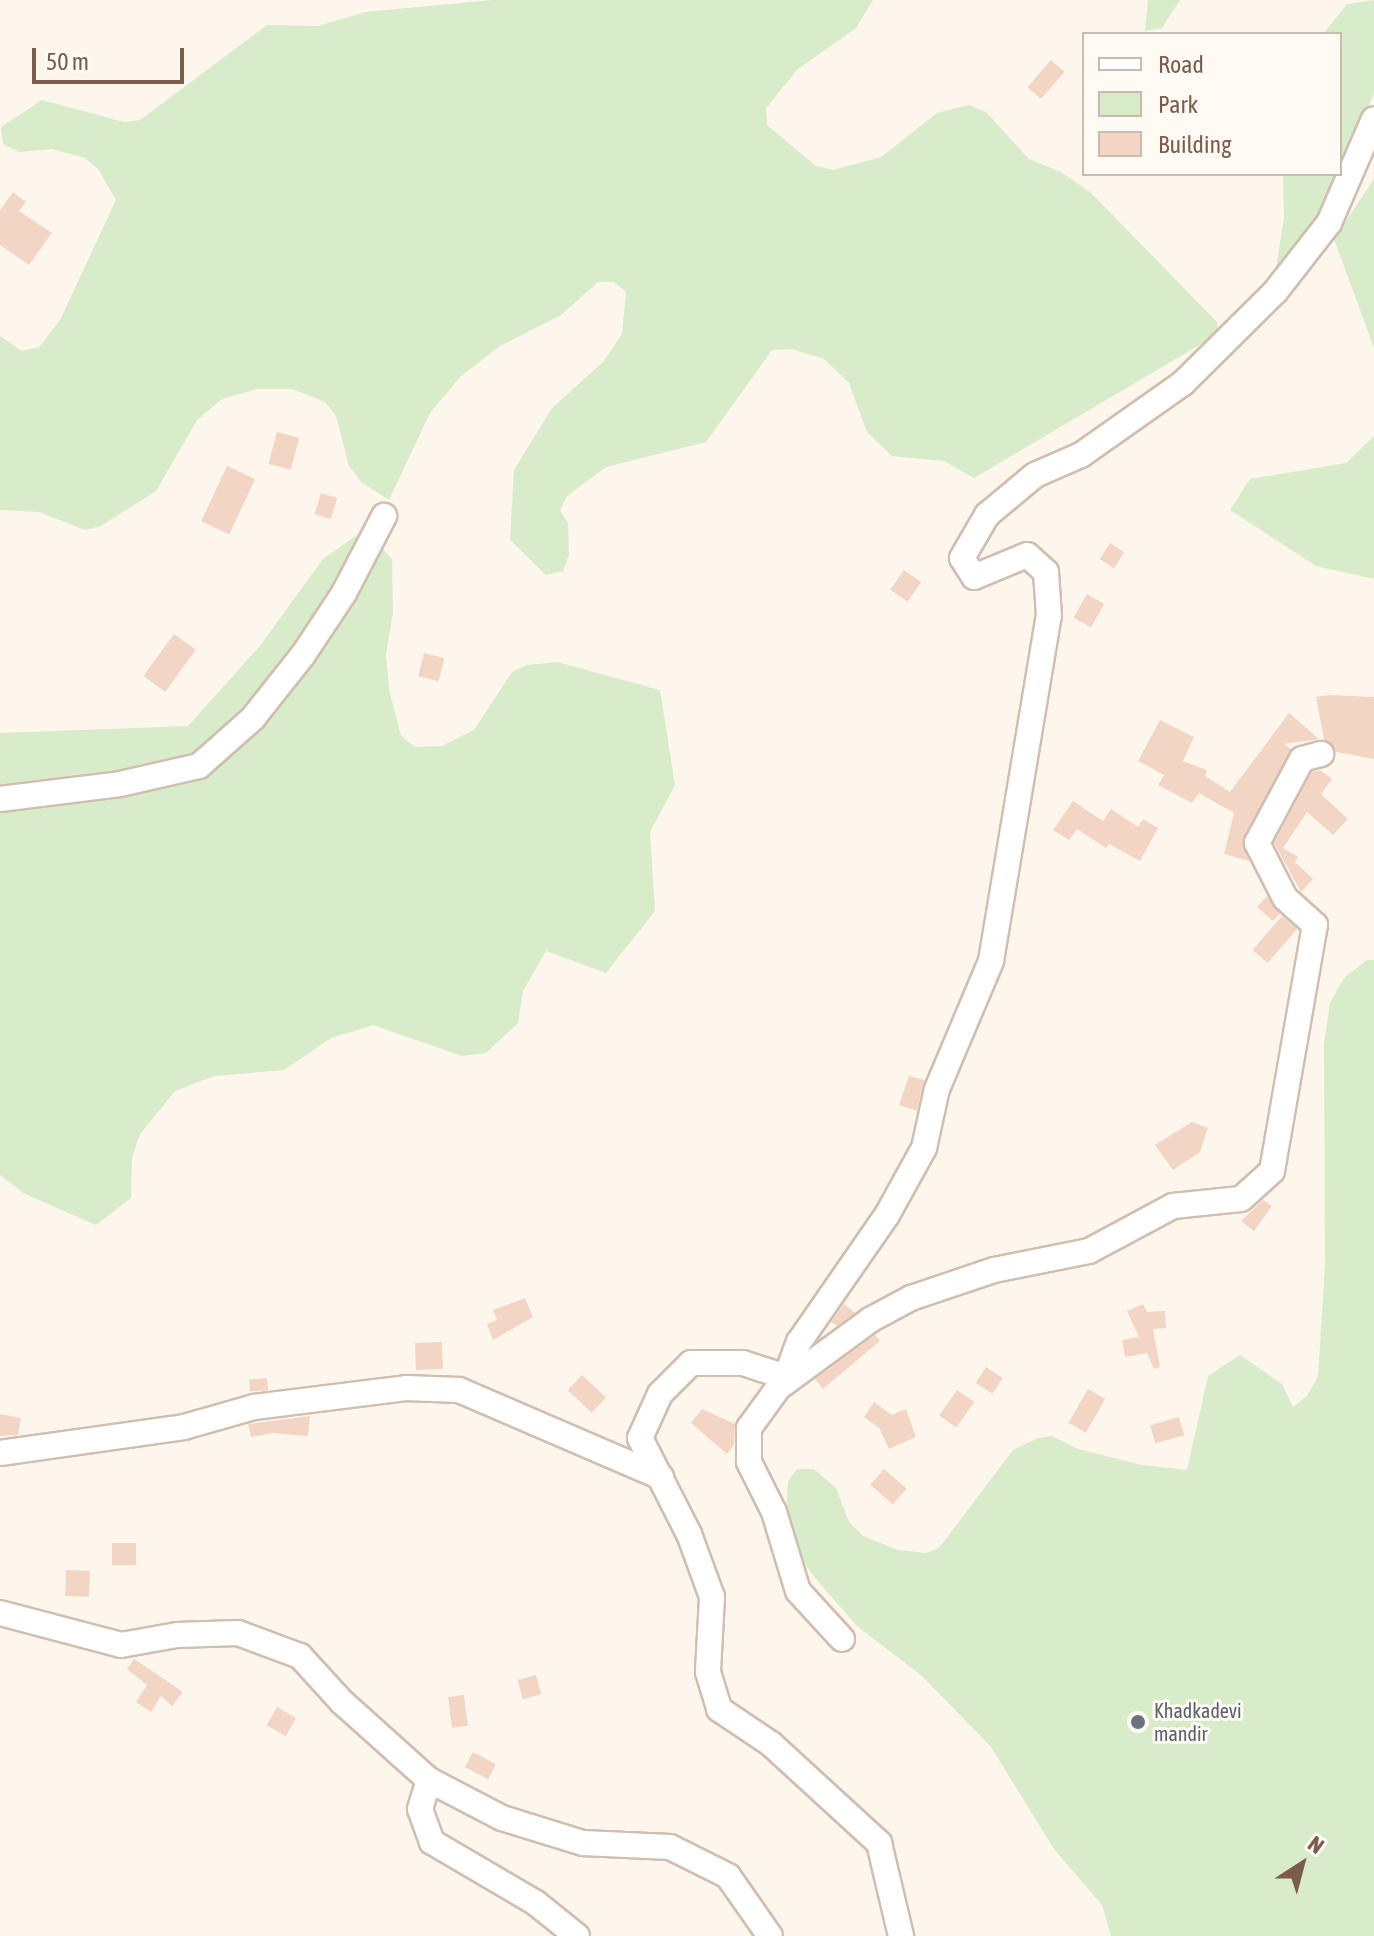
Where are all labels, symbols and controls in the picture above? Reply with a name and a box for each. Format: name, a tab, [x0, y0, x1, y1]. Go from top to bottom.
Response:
scale bar	[36, 32, 188, 82]
legend	[1082, 32, 1342, 176]
text: 50 m	[46, 48, 89, 75]
text: Road	[1158, 51, 1204, 78]
text: Park	[1158, 91, 1198, 118]
text: Building	[1158, 131, 1231, 158]
place label: Khadkadevi mandir	[1154, 1698, 1242, 1745]
marker: Khadkadevi mandir	[1129, 1713, 1147, 1731]
north arrow	[1262, 1824, 1342, 1904]
text: N	[1303, 1830, 1329, 1859]

